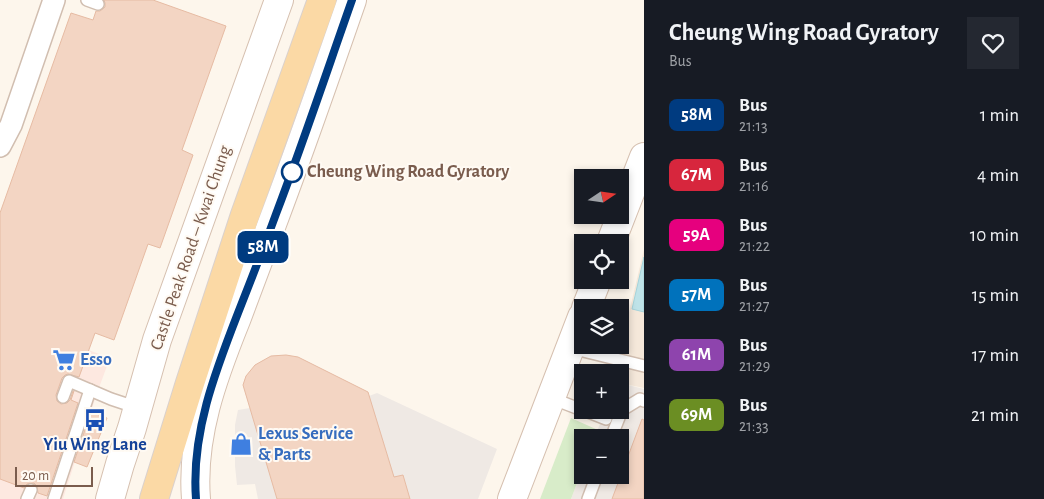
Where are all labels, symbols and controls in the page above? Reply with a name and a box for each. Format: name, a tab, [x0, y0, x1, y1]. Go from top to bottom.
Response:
button: heart	[967, 17, 1019, 69]
text: Cheung Wing Road Gyratory	[669, 21, 939, 45]
text: Bus	[669, 53, 692, 69]
text: Bus	[739, 96, 767, 115]
text: 58M	[681, 106, 712, 124]
text: 1 min	[980, 106, 1019, 125]
text: 21:13	[739, 118, 768, 134]
street label: Castle Peak Road – Kwai Chung	[147, 143, 235, 353]
text: Bus	[739, 156, 767, 175]
marker: Cheung Wing Road Gyratory	[281, 161, 303, 183]
place label: Cheung Wing Road Gyratory	[307, 163, 510, 181]
text: 67M	[681, 166, 712, 184]
text: 4 min	[977, 166, 1019, 185]
north arrow	[574, 169, 629, 224]
map controls	[574, 169, 629, 484]
text: 21:16	[739, 178, 768, 194]
text: Bus	[739, 216, 767, 235]
text: 59A	[683, 226, 710, 244]
text: 10 min	[970, 226, 1019, 245]
line badge: 58M	[234, 231, 292, 263]
button: locate	[574, 234, 629, 289]
text: 58M	[248, 238, 279, 256]
text: 21:22	[739, 238, 770, 254]
text: Bus	[739, 276, 767, 295]
text: 57M	[682, 286, 711, 304]
text: 15 min	[972, 286, 1019, 305]
text: 21:27	[739, 298, 769, 314]
button: layers	[574, 299, 629, 354]
text: Bus	[739, 336, 767, 355]
text: 61M	[682, 346, 711, 364]
text: 17 min	[972, 346, 1019, 365]
supermarket icon: Esso	[51, 347, 77, 373]
place label: Esso	[80, 351, 112, 369]
text: 21:29	[739, 358, 770, 374]
button: +	[574, 364, 629, 419]
text: Bus	[739, 396, 767, 415]
text: 69M	[681, 406, 712, 424]
text: 21 min	[971, 406, 1019, 425]
bus stop icon: Yiu Wing Lane	[82, 407, 108, 433]
text: 21:33	[739, 418, 769, 434]
place label: Lexus Service & Parts	[258, 425, 353, 464]
button: −	[574, 429, 629, 484]
shop icon: Lexus Service & Parts	[228, 431, 254, 457]
place label: Yiu Wing Lane	[43, 436, 147, 454]
scale bar	[15, 464, 92, 487]
text: 20 m	[22, 469, 49, 483]

